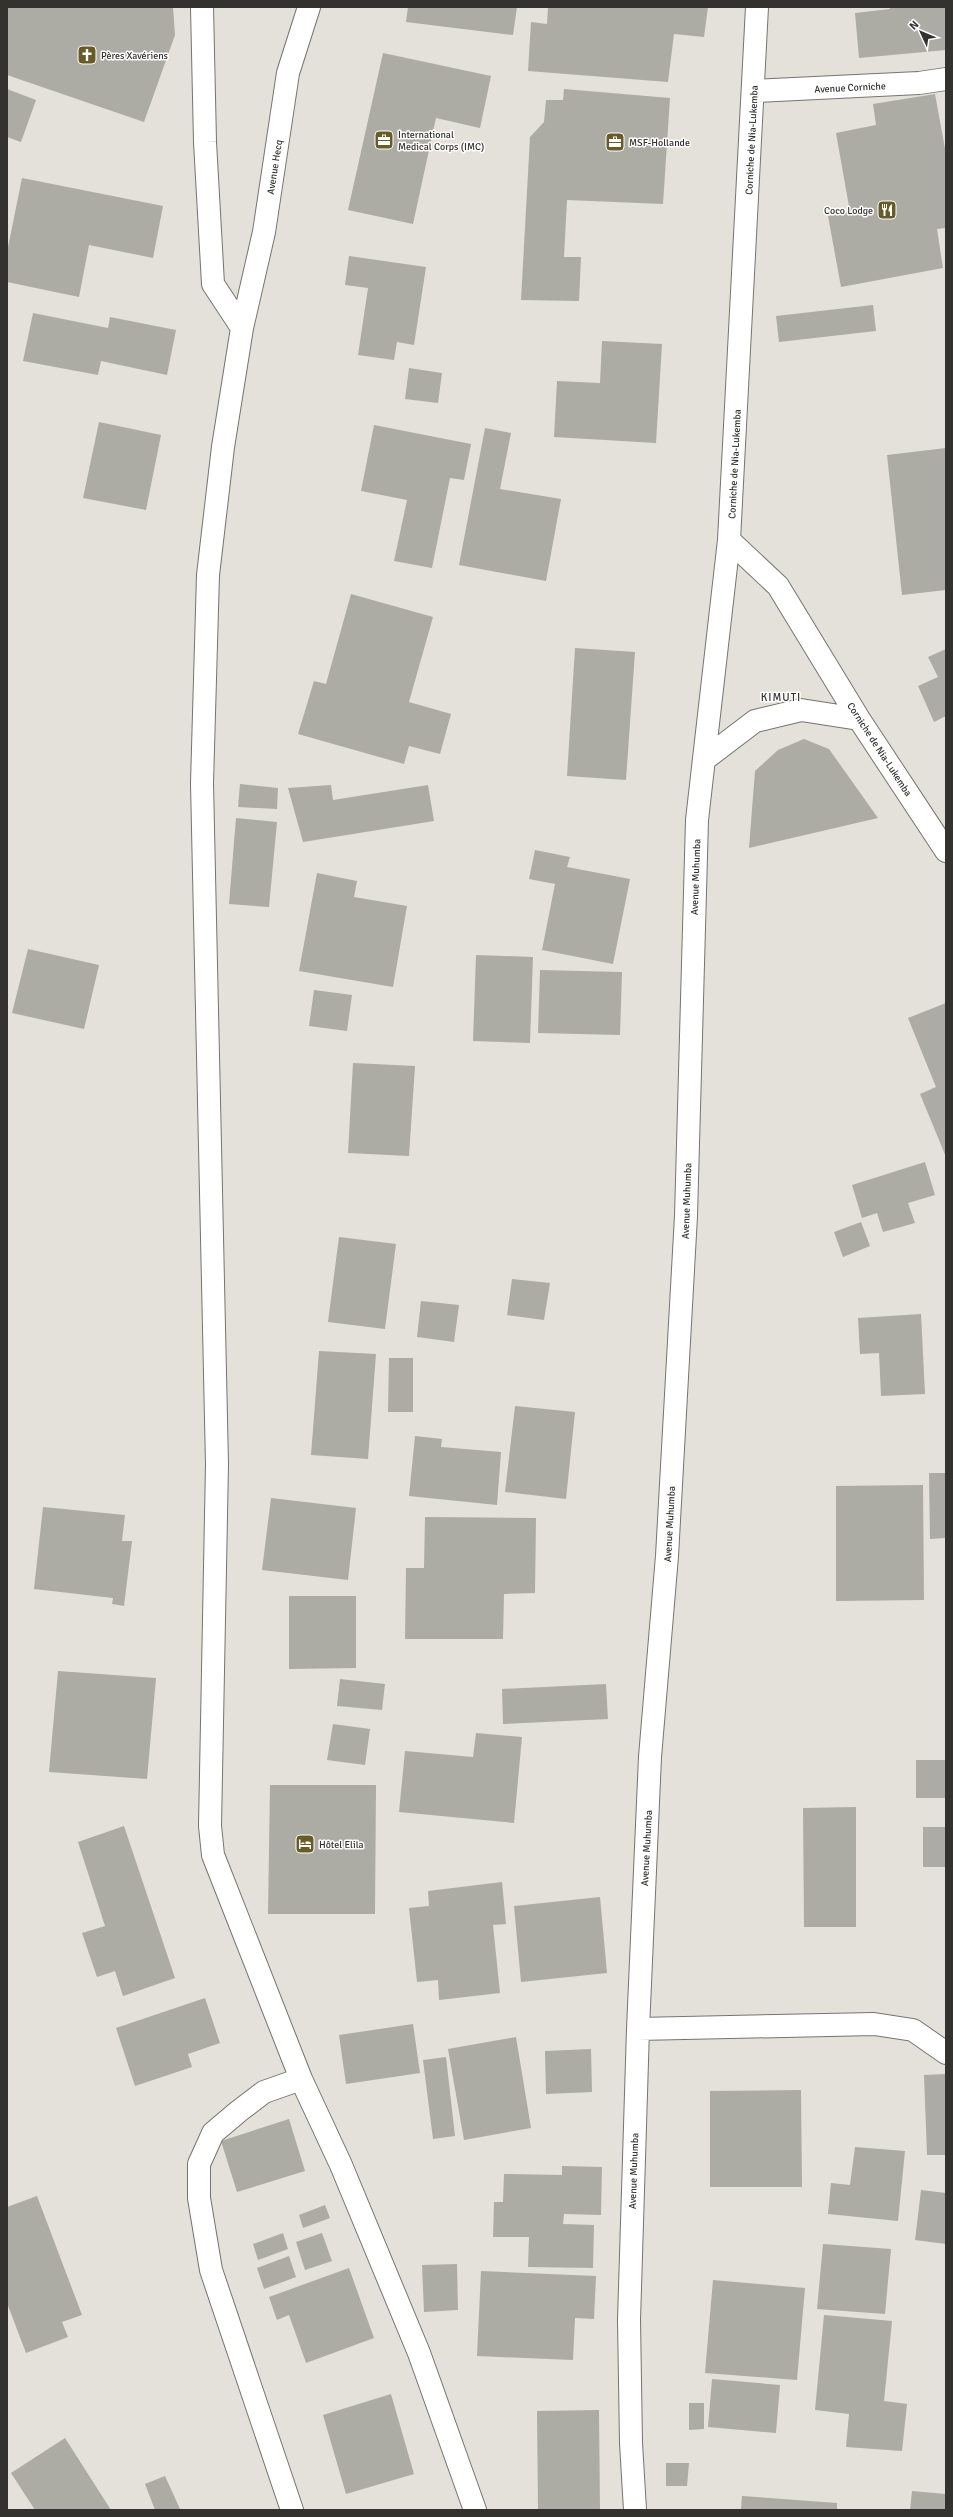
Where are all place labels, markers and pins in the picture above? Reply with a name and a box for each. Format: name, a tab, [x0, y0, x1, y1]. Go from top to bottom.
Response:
church icon: Pères Xavériens	[76, 44, 98, 66]
place label: Pères Xavériens	[101, 50, 169, 62]
office icon: International Medical Corps (IMC)	[373, 129, 395, 151]
place label: International Medical Corps (IMC)	[398, 129, 484, 153]
office icon: MSF-Hollande	[604, 131, 626, 153]
place label: MSF-Hollande	[629, 137, 690, 149]
restaurant icon: Coco Lodge	[876, 199, 898, 221]
place label: Coco Lodge	[824, 205, 873, 217]
hotel icon: Hôtel Elila	[294, 1833, 316, 1855]
place label: Hôtel Elila	[319, 1839, 364, 1851]

